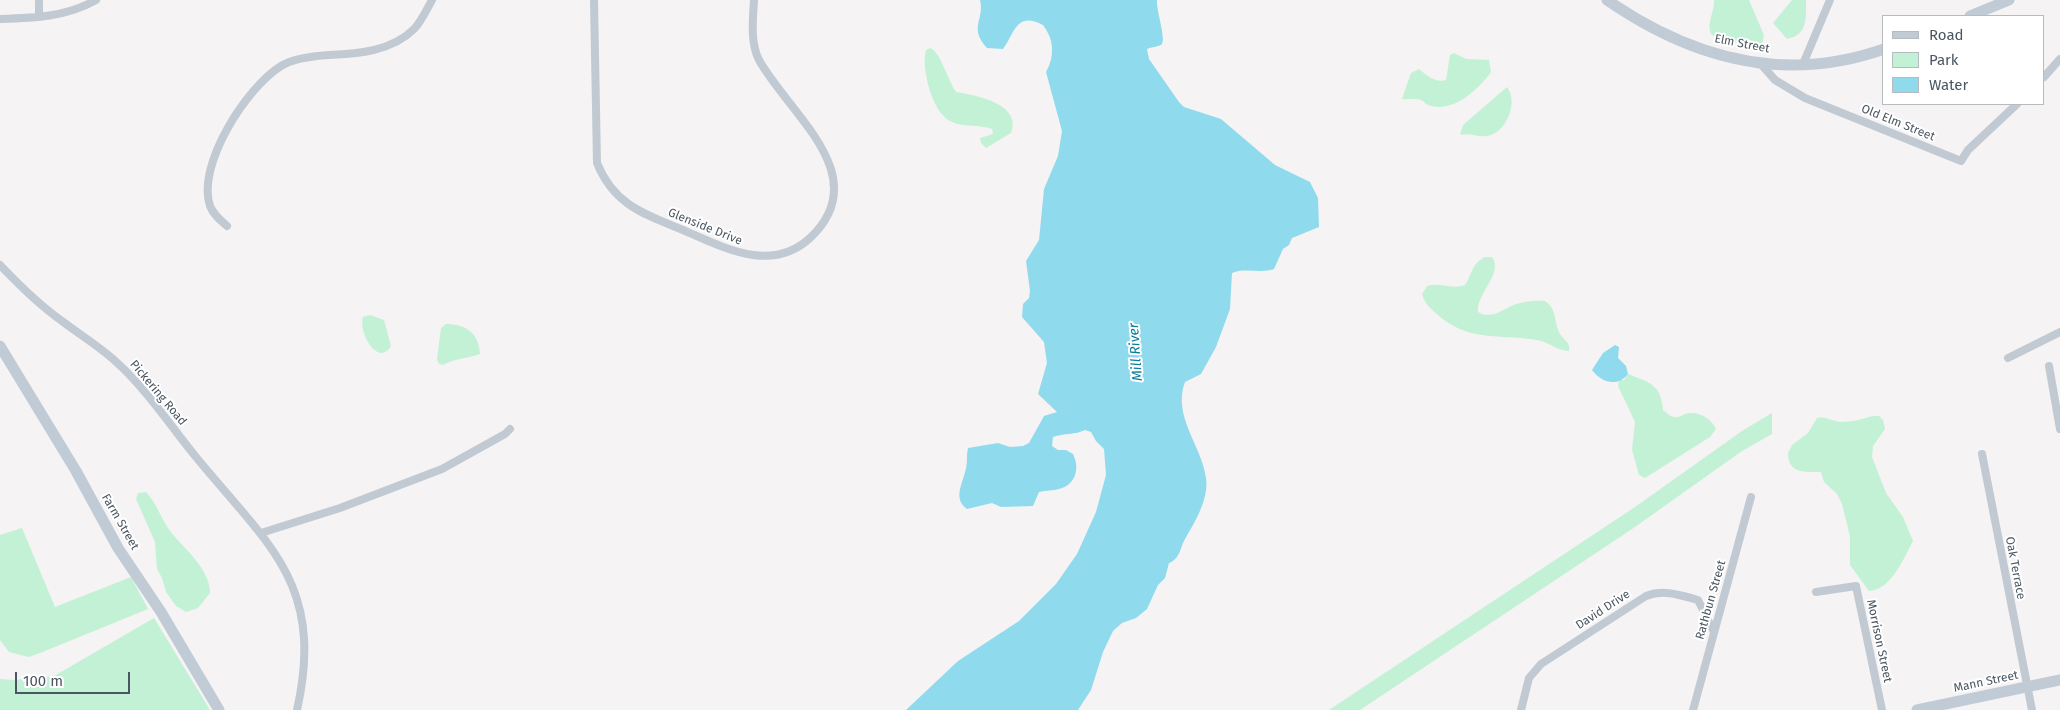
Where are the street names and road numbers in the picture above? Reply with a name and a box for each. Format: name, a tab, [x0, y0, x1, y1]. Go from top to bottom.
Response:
street label: Elm Street	[1713, 32, 1771, 56]
street label: Old Elm Street	[1859, 102, 1937, 144]
street label: Glenside Drive	[666, 206, 744, 248]
street label: Pickering Road	[127, 357, 189, 429]
street label: Farm Street	[98, 491, 142, 553]
street label: Oak Terrace	[2002, 535, 2028, 601]
street label: Rathbun Street	[1693, 559, 1729, 641]
street label: David Drive	[1573, 587, 1633, 633]
street label: Morrison Street	[1863, 598, 1895, 684]
street label: Mann Street	[1952, 668, 2020, 696]

